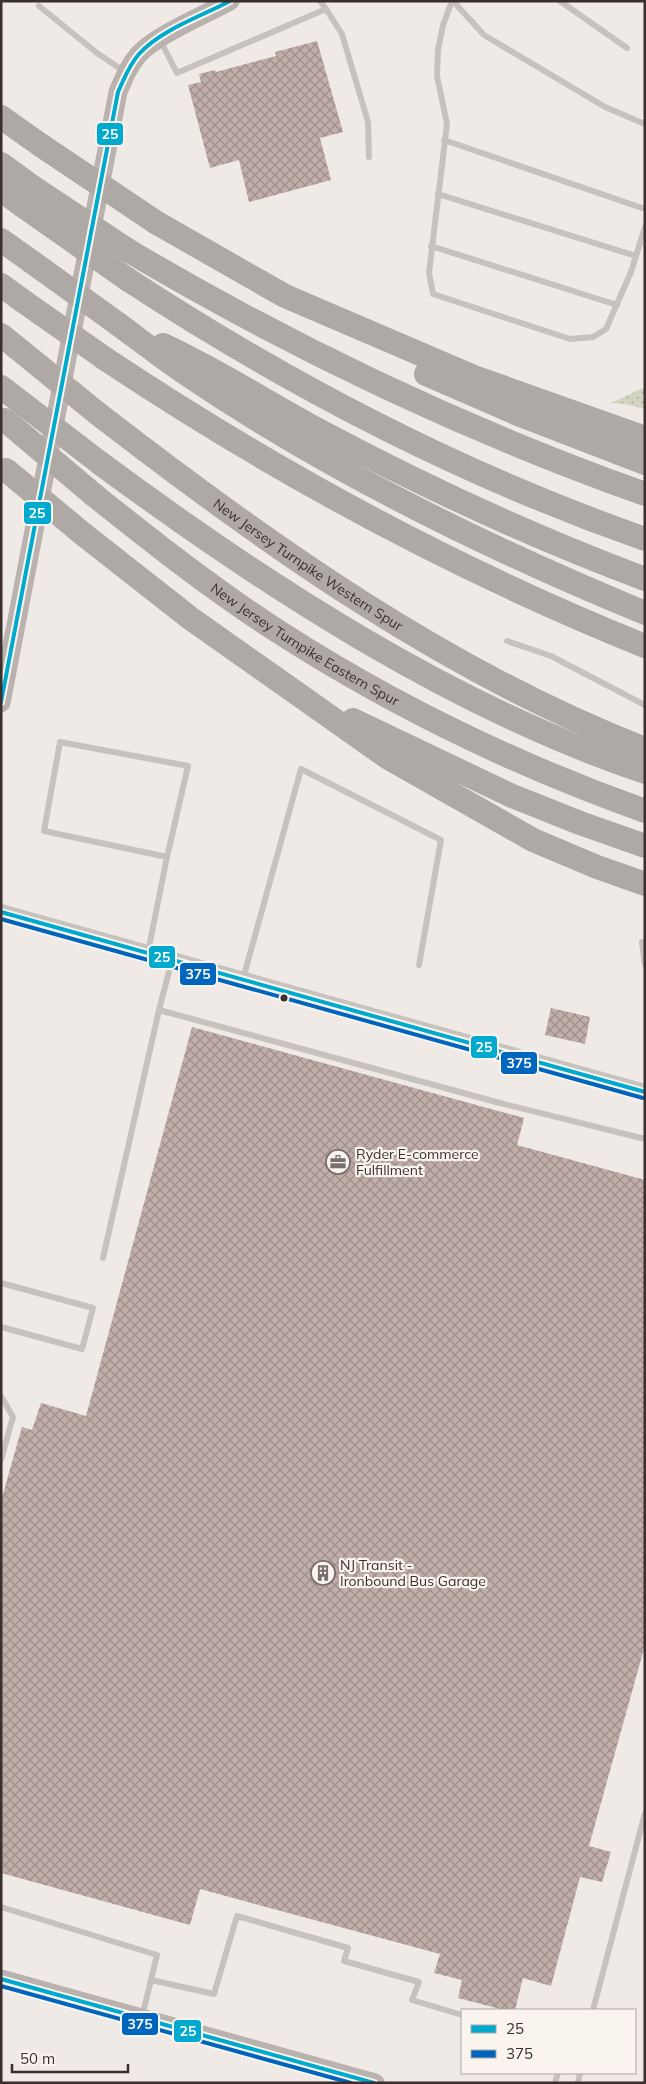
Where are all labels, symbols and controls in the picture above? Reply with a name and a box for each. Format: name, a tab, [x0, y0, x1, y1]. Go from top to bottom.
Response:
line badge: 25	[96, 122, 124, 146]
text: 25	[102, 125, 118, 143]
street label: New Jersey Turnpike Western Spur	[210, 495, 407, 635]
line badge: 25	[23, 501, 52, 525]
text: 25	[29, 504, 45, 522]
street label: New Jersey Turnpike Eastern Spur	[207, 579, 403, 710]
line badge: 25	[148, 945, 176, 969]
text: 25	[154, 948, 170, 966]
line badge: 375	[179, 962, 217, 986]
text: 375	[185, 965, 211, 983]
unlabelled marker	[279, 993, 289, 1003]
line badge: 25	[470, 1035, 498, 1059]
text: 25	[476, 1038, 492, 1056]
line badge: 375	[500, 1051, 538, 1075]
text: 375	[506, 1054, 532, 1072]
place label: Ryder E-commerce Fulfillment	[356, 1145, 479, 1179]
office icon: Ryder E-commerce Fulfillment	[325, 1149, 351, 1175]
place label: NJ Transit - Ironbound Bus Garage	[340, 1556, 486, 1590]
building icon: NJ Transit - Ironbound Bus Garage	[310, 1560, 336, 1586]
legend	[461, 2009, 636, 2074]
line badge: 375	[121, 2012, 159, 2036]
text: 375	[127, 2015, 153, 2033]
line badge: 25	[173, 2019, 202, 2043]
text: 25	[506, 2019, 524, 2038]
text: 25	[180, 2022, 196, 2040]
scale bar	[12, 2042, 129, 2074]
text: 375	[506, 2044, 533, 2063]
text: 50 m	[20, 2049, 55, 2068]

